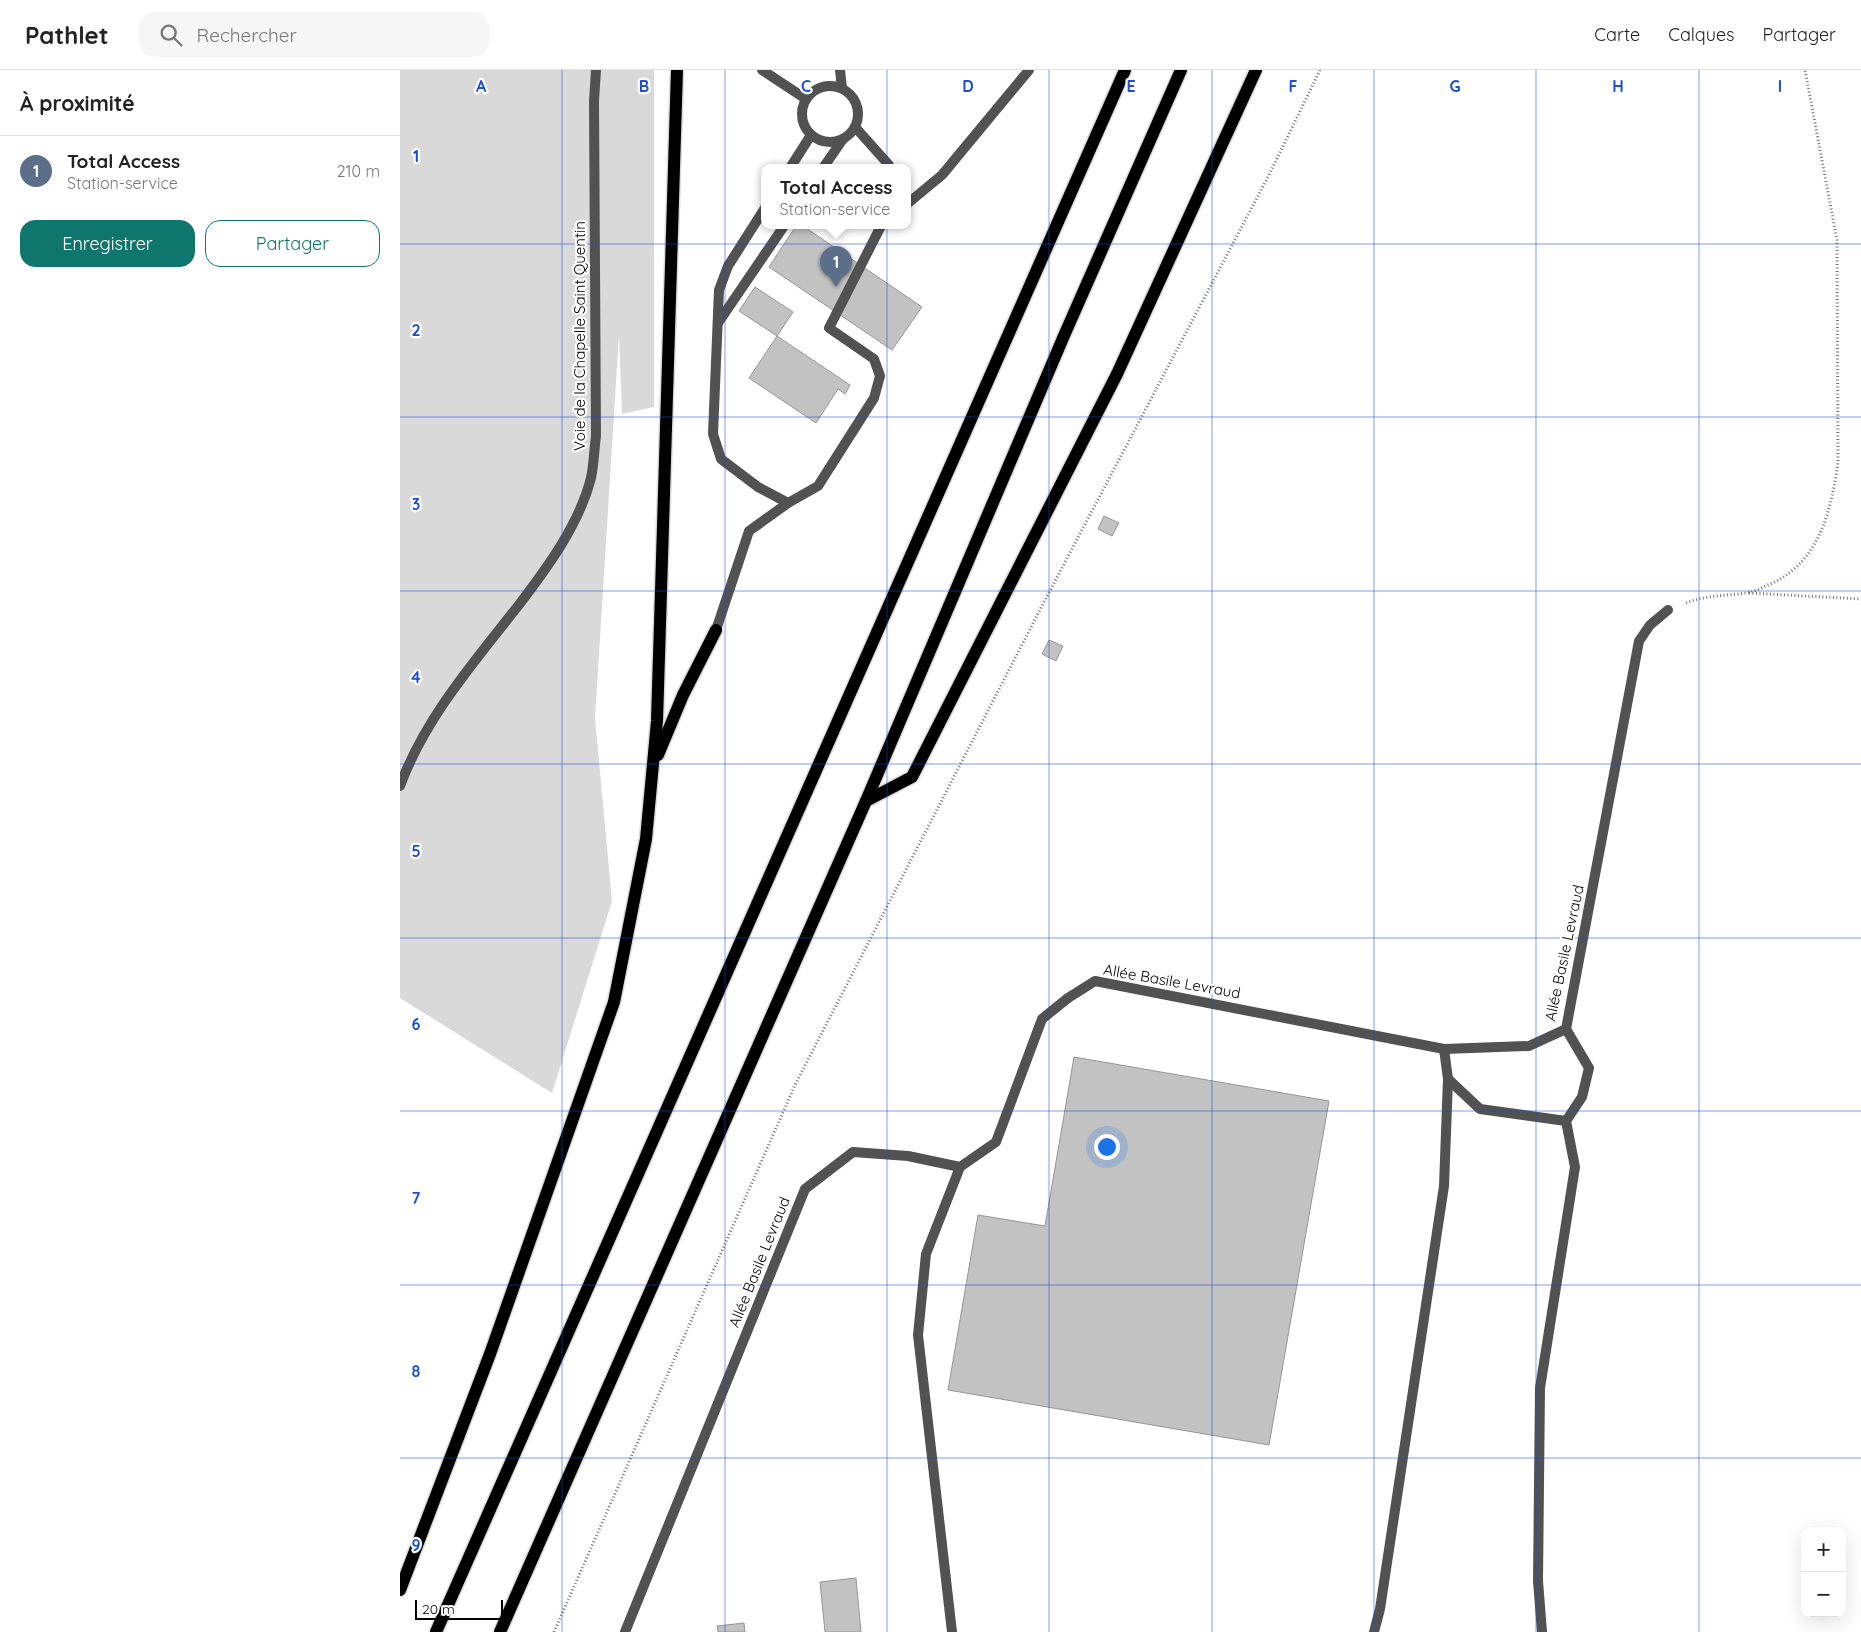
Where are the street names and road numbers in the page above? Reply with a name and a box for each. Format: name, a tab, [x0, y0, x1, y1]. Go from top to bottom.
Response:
street label: Voie de la Chapelle Saint Quentin	[570, 221, 589, 451]
street label: Allée Basile Levraud	[1540, 883, 1588, 1023]
street label: Allée Basile Levraud	[1102, 960, 1242, 1002]
street label: Allée Basile Levraud	[724, 1194, 794, 1330]

